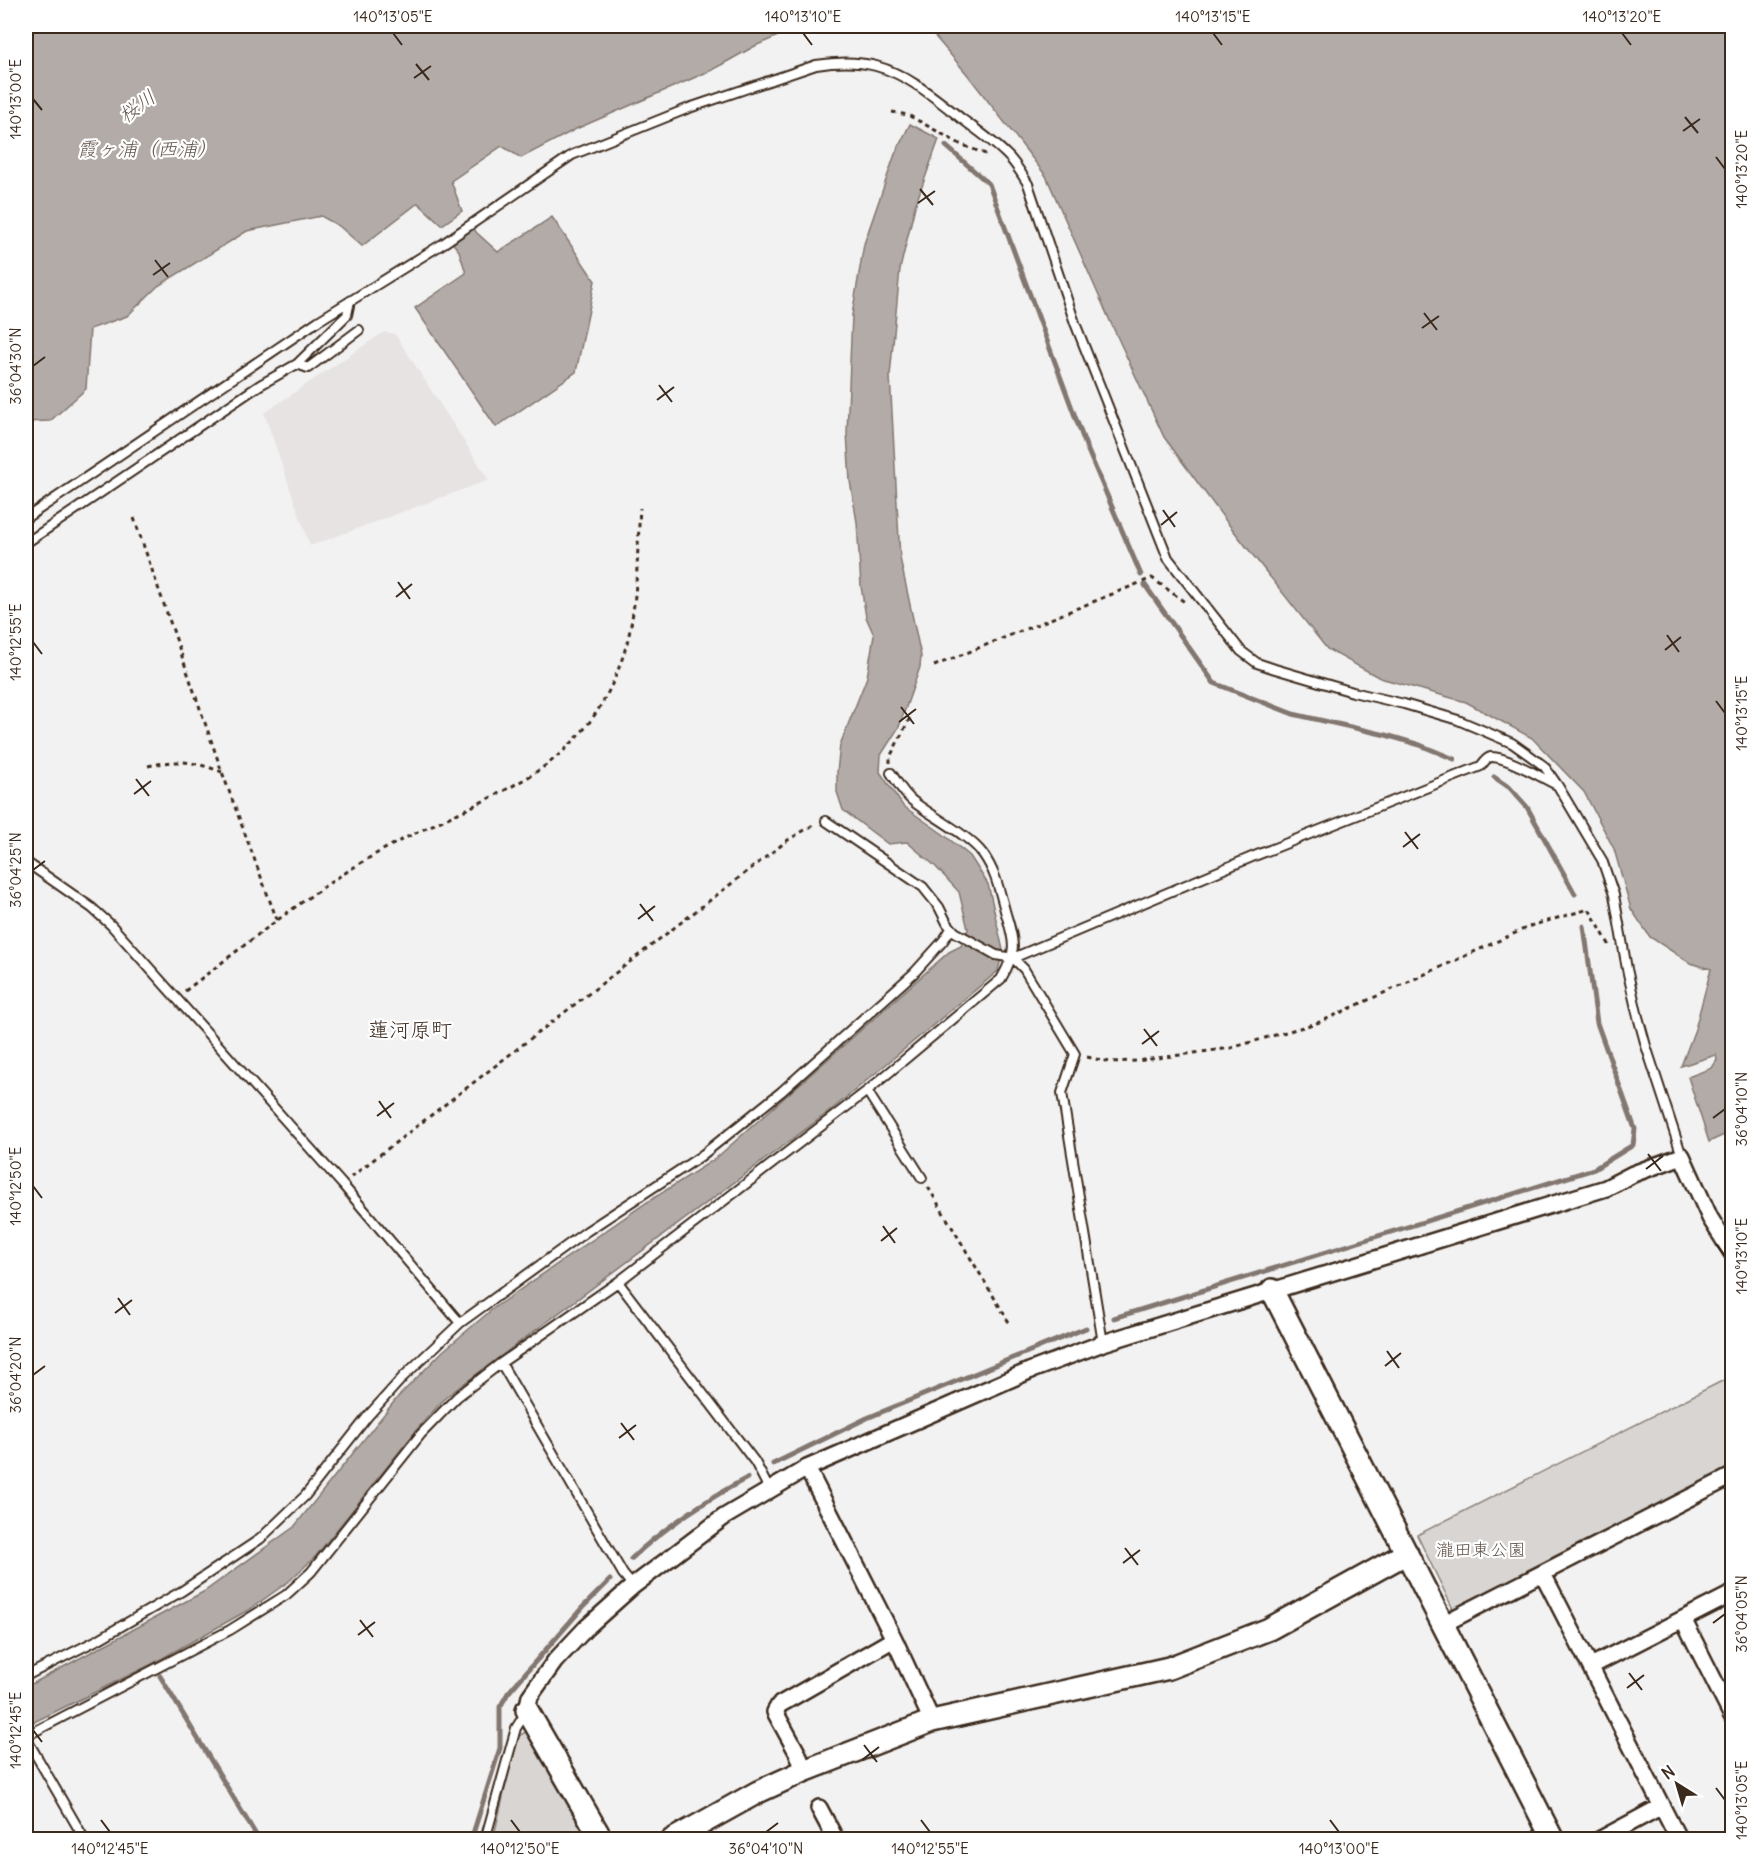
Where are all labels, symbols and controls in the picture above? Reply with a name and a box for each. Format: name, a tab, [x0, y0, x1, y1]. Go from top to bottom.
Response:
text: 140°13'05"E	[353, 7, 433, 26]
text: 140°13'10"E	[765, 7, 841, 26]
text: 140°13'15"E	[1175, 7, 1251, 26]
text: 140°13'20"E	[1583, 7, 1662, 26]
text: 140°13'00"E	[6, 59, 25, 139]
water label: 桜川	[113, 84, 160, 127]
text: 140°13'20"E	[1732, 129, 1751, 208]
water label: 霞ヶ浦（西浦）	[77, 136, 217, 161]
text: 36°04'30"N	[6, 327, 25, 405]
text: 140°12'55"E	[6, 603, 25, 681]
text: 140°13'15"E	[1732, 675, 1751, 751]
text: 36°04'25"N	[6, 832, 25, 908]
district label: 蓮河原町	[368, 1016, 452, 1043]
text: 36°04'10"N	[1732, 1072, 1751, 1146]
text: 140°12'50"E	[6, 1146, 25, 1225]
text: 140°13'10"E	[1732, 1218, 1751, 1294]
text: 36°04'20"N	[6, 1336, 25, 1414]
park label: 瀧田東公園	[1436, 1538, 1526, 1561]
text: 36°04'05"N	[1732, 1575, 1751, 1653]
text: 140°12'45"E	[6, 1691, 25, 1769]
north arrow	[1647, 1754, 1707, 1814]
text: 140°13'05"E	[1732, 1760, 1751, 1840]
text: N	[1658, 1761, 1678, 1783]
text: 140°12'45"E	[71, 1839, 149, 1858]
text: 140°12'50"E	[481, 1839, 560, 1858]
text: 36°04'10"N	[729, 1839, 803, 1858]
text: 140°12'55"E	[891, 1839, 969, 1858]
text: 140°13'00"E	[1299, 1839, 1379, 1858]

